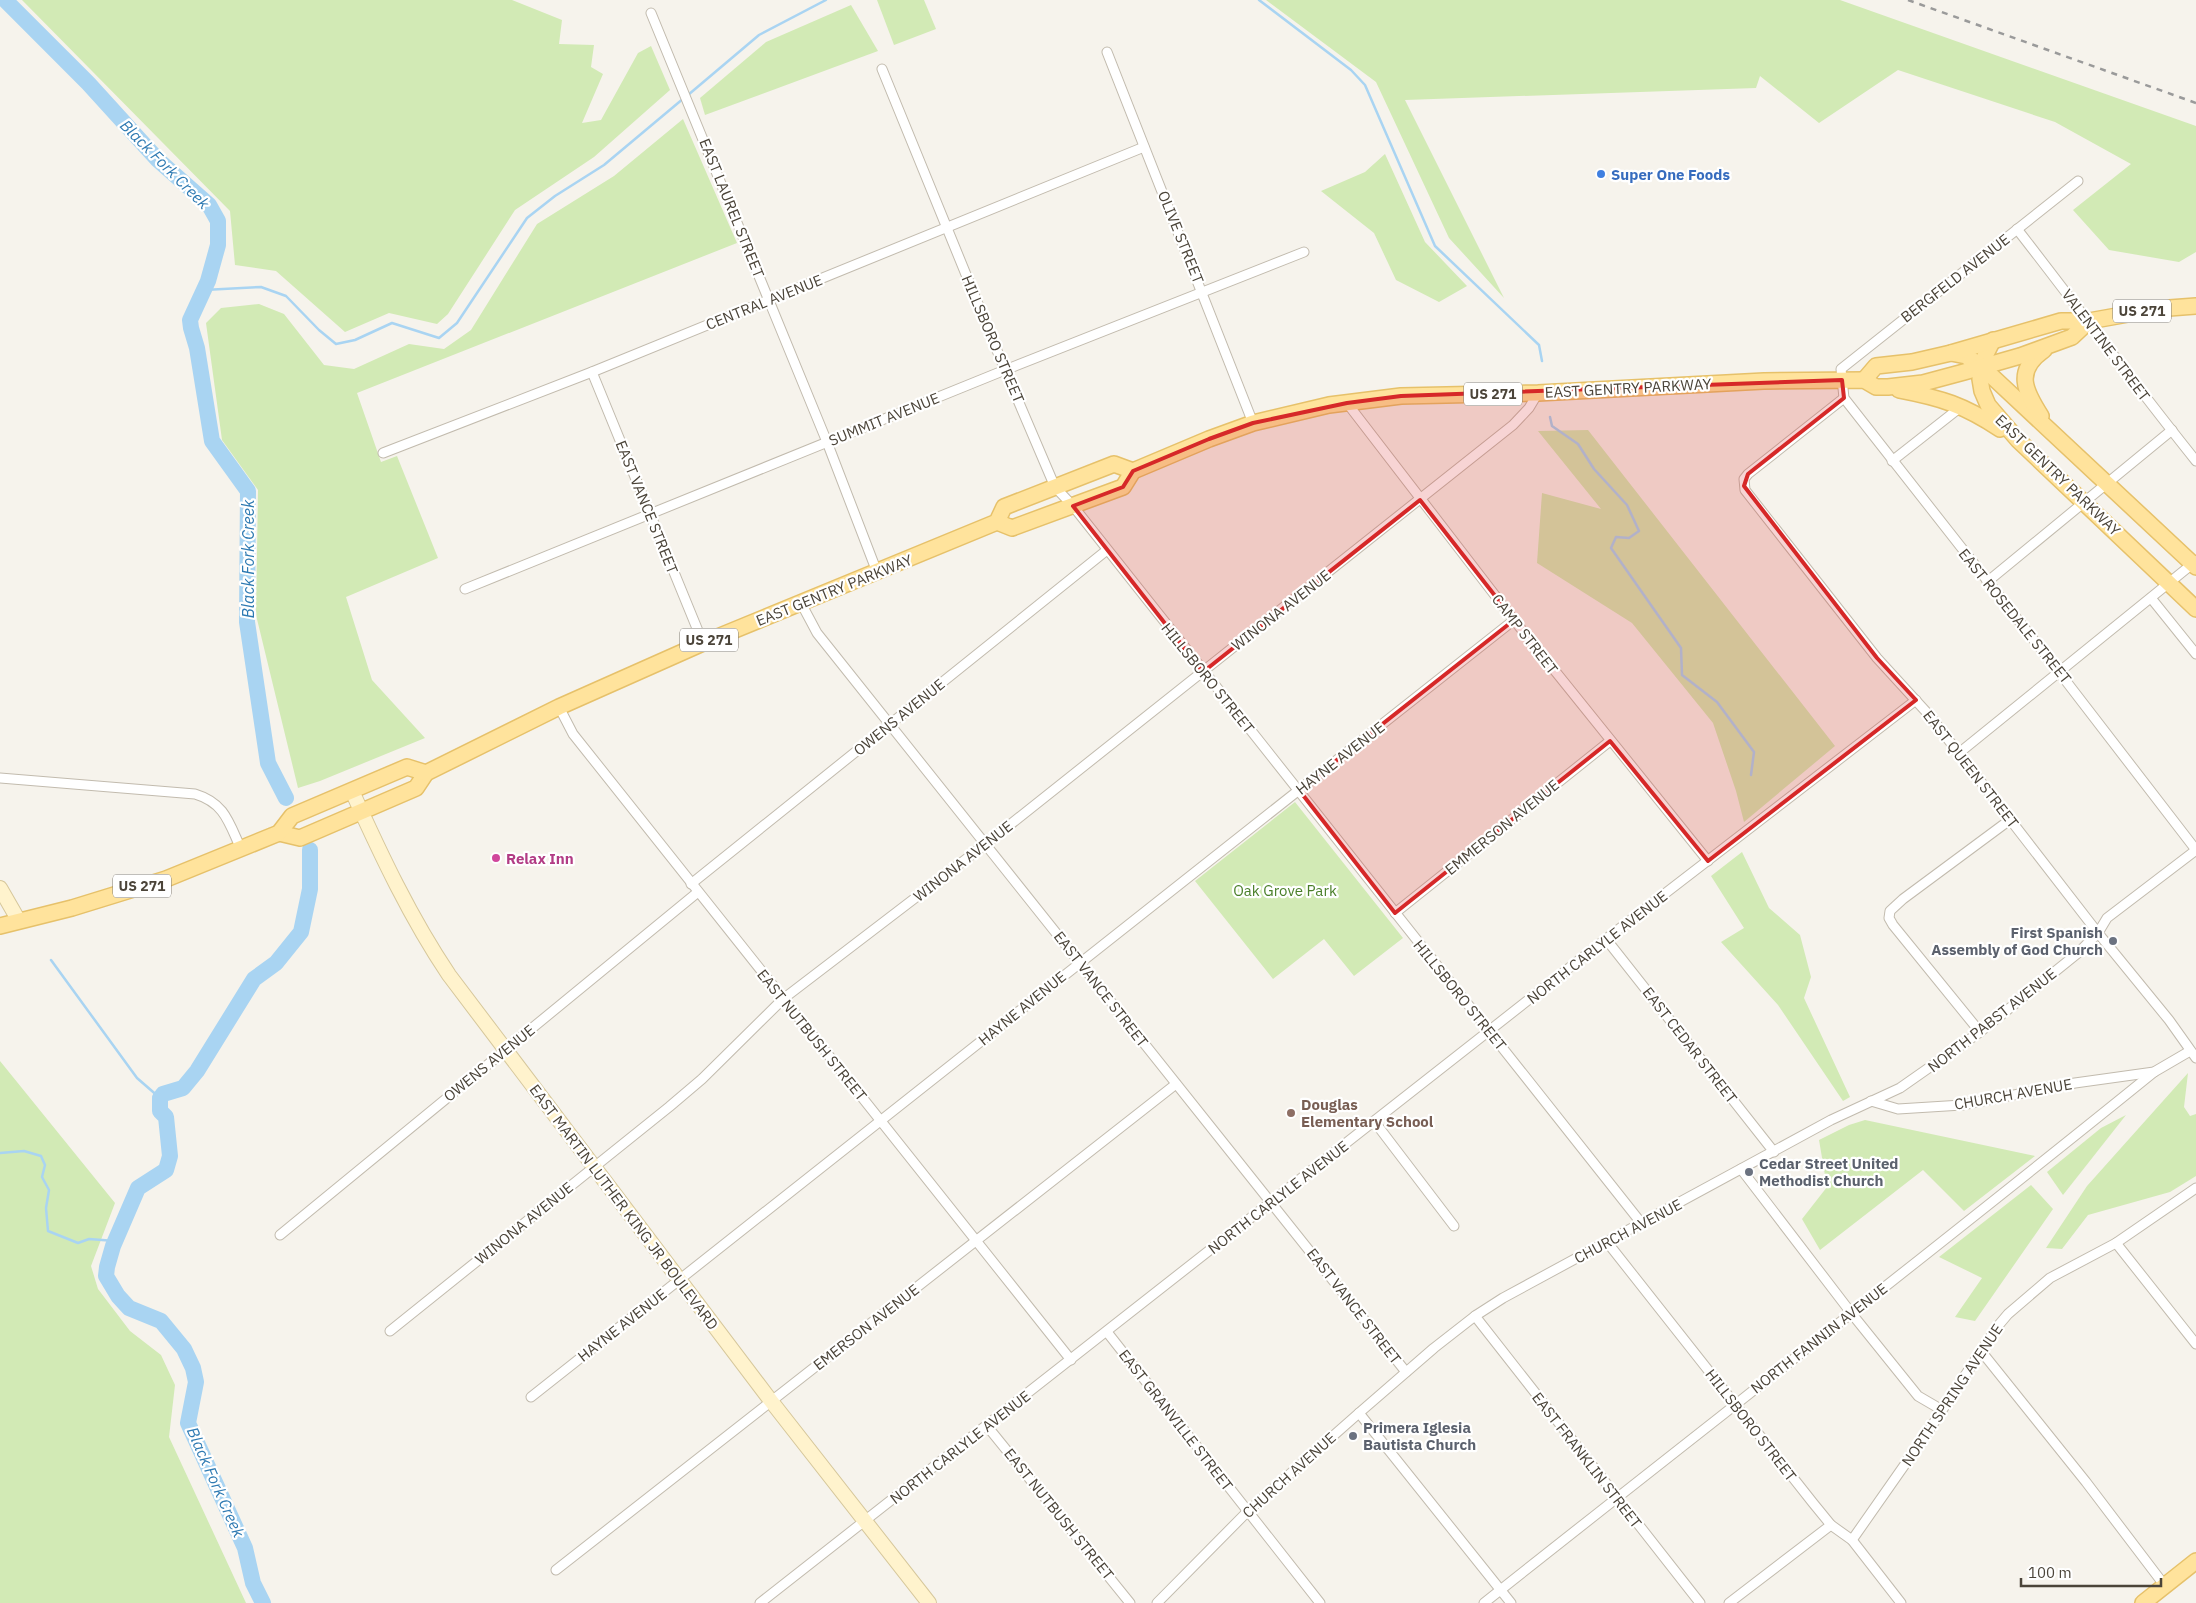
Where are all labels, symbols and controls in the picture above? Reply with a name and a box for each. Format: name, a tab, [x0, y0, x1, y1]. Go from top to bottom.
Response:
water label: Black Fork Creek	[116, 115, 214, 213]
street label: EAST LAUREL STREET	[695, 136, 769, 281]
place label: Super One Foods	[1611, 165, 1730, 184]
marker: Super One Foods	[1595, 168, 1607, 180]
street label: OLIVE STREET	[1154, 188, 1208, 287]
street label: BERGFELD AVENUE	[1897, 230, 2013, 326]
street label: CENTRAL AVENUE	[703, 270, 825, 334]
street label: HILLSBORO STREET	[957, 272, 1029, 406]
street label: VALENTINE STREET	[2058, 285, 2155, 405]
road number: US 271	[2113, 300, 2171, 322]
street label: EAST GENTRY PARKWAY	[1544, 374, 1712, 402]
road number: US 271	[1464, 382, 1522, 406]
street label: SUMMIT AVENUE	[826, 388, 942, 450]
street label: EAST GENTRY PARKWAY	[1991, 410, 2125, 540]
street label: EAST VANCE STREET	[612, 438, 683, 577]
water label: Black Fork Creek	[238, 499, 258, 618]
street label: EAST ROSEDALE STREET	[1955, 545, 2076, 688]
street label: EAST GENTRY PARKWAY	[753, 550, 915, 630]
street label: WINONA AVENUE	[1228, 565, 1334, 655]
street label: CAMP STREET	[1488, 590, 1562, 678]
street label: HILLSBORO STREET	[1157, 619, 1259, 738]
road number: US 271	[680, 628, 738, 652]
street label: OWENS AVENUE	[850, 674, 948, 760]
street label: EAST QUEEN STREET	[1919, 706, 2023, 832]
street label: HAYNE AVENUE	[1292, 717, 1388, 799]
street label: EMMERSON AVENUE	[1441, 775, 1563, 879]
street label: WINONA AVENUE	[910, 816, 1016, 906]
place label: Relax Inn	[506, 849, 574, 868]
marker: Relax Inn	[490, 852, 502, 864]
road number: US 271	[113, 874, 171, 898]
park label: Oak Grove Park	[1233, 881, 1337, 900]
street label: NORTH CARLYLE AVENUE	[1523, 886, 1671, 1008]
place label: First Spanish Assembly of God Church	[1931, 923, 2103, 959]
street label: EAST VANCE STREET	[1050, 927, 1152, 1051]
marker: First Spanish Assembly of God Church	[2107, 935, 2119, 947]
street label: HILLSBORO STREET	[1409, 936, 1511, 1055]
street label: NORTH PABST AVENUE	[1924, 964, 2060, 1076]
street label: EAST NUTBUSH STREET	[753, 965, 871, 1105]
street label: HAYNE AVENUE	[974, 967, 1070, 1049]
street label: EAST CEDAR STREET	[1639, 983, 1742, 1107]
street label: OWENS AVENUE	[440, 1020, 538, 1106]
street label: CHURCH AVENUE	[1953, 1074, 2073, 1114]
street label: EAST MARTIN LUTHER KING JR BOULEVARD	[525, 1081, 723, 1333]
place label: Douglas Elementary School	[1301, 1095, 1434, 1131]
marker: Douglas Elementary School	[1285, 1107, 1297, 1119]
street label: NORTH CARLYLE AVENUE	[1204, 1136, 1352, 1258]
place label: Cedar Street United Methodist Church	[1759, 1154, 1899, 1190]
marker: Cedar Street United Methodist Church	[1743, 1166, 1755, 1178]
street label: WINONA AVENUE	[471, 1178, 577, 1268]
street label: CHURCH AVENUE	[1571, 1195, 1685, 1267]
street label: EAST VANCE STREET	[1303, 1244, 1405, 1368]
street label: NORTH FANNIN AVENUE	[1747, 1279, 1891, 1397]
street label: EMERSON AVENUE	[809, 1280, 923, 1374]
street label: HAYNE AVENUE	[574, 1284, 670, 1366]
street label: NORTH SPRING AVENUE	[1897, 1320, 2007, 1470]
street label: EAST GRANVILLE STREET	[1115, 1345, 1237, 1495]
street label: HILLSBORO STREET	[1701, 1365, 1801, 1485]
street label: NORTH CARLYLE AVENUE	[886, 1386, 1034, 1508]
street label: EAST FRANKLIN STREET	[1528, 1388, 1646, 1532]
place label: Primera Iglesia Bautista Church	[1363, 1418, 1476, 1454]
water label: Black Fork Creek	[183, 1424, 249, 1541]
street label: CHURCH AVENUE	[1238, 1428, 1340, 1522]
marker: Primera Iglesia Bautista Church	[1347, 1430, 1359, 1442]
street label: EAST NUTBUSH STREET	[1000, 1444, 1118, 1584]
scale bar	[2021, 1556, 2161, 1588]
text: 100 m	[2028, 1563, 2072, 1582]

